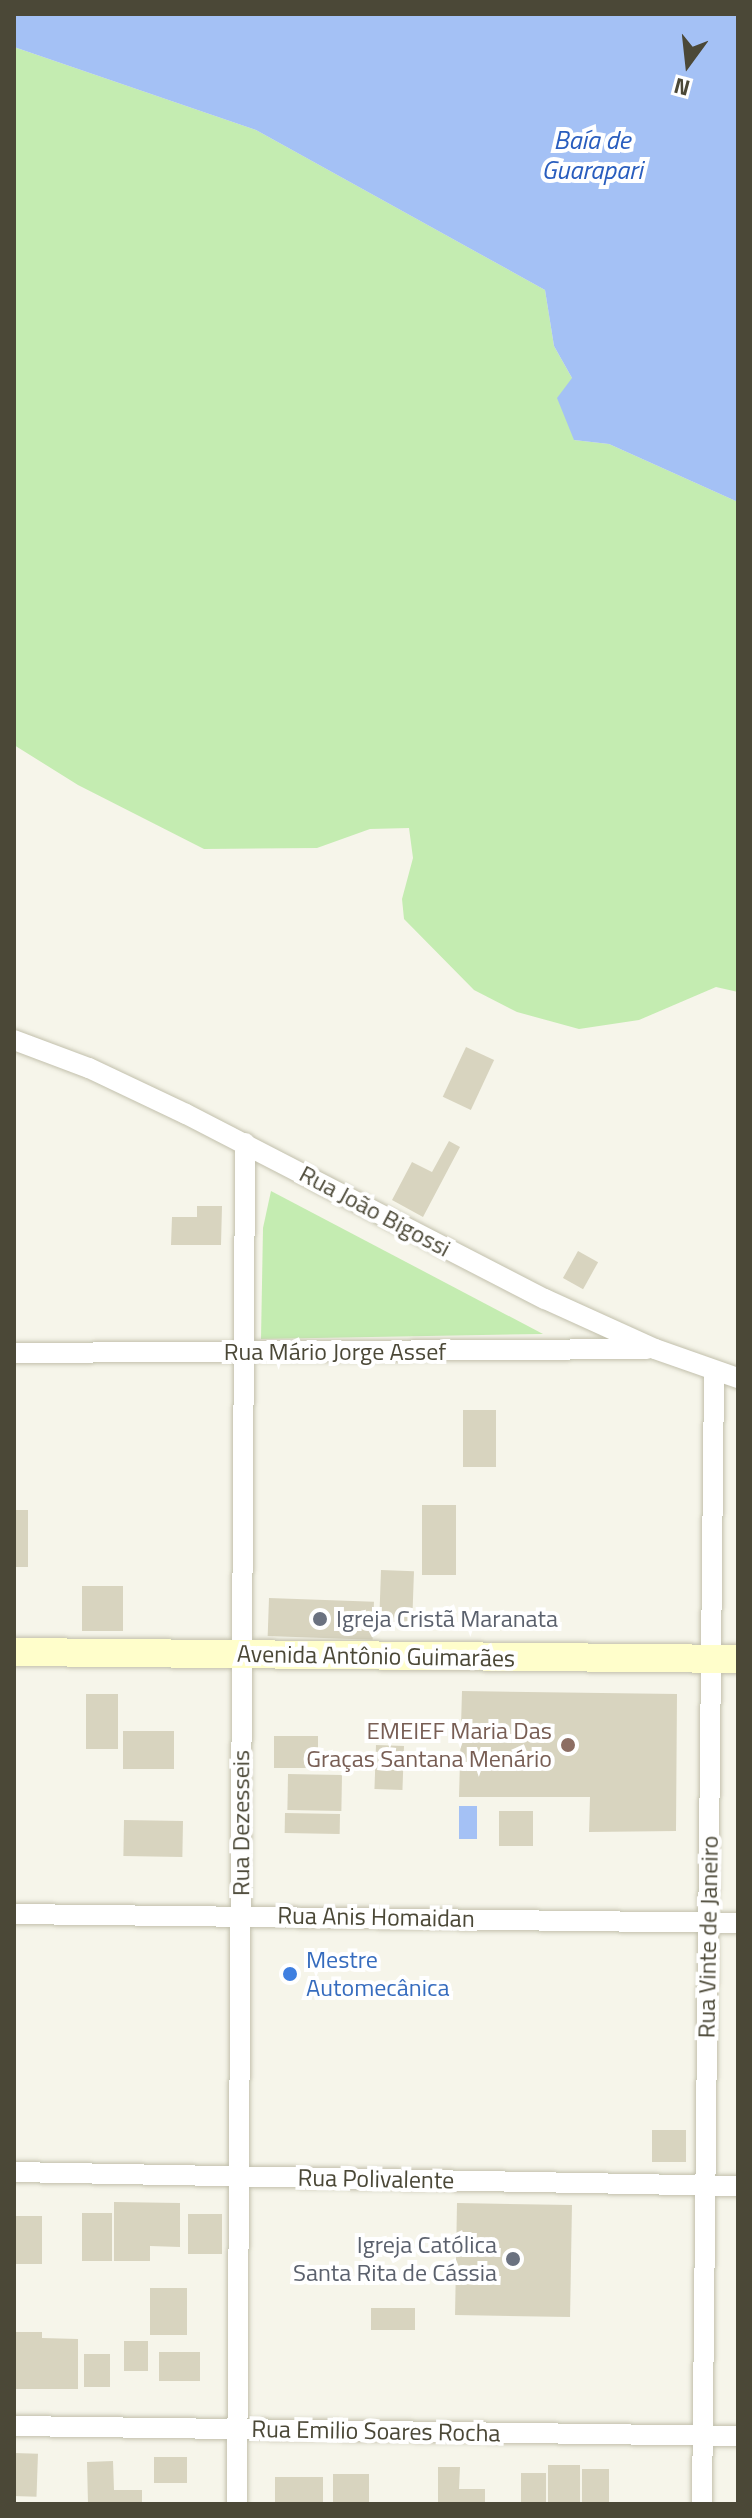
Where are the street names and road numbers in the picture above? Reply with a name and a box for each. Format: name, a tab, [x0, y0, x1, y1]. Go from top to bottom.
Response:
street label: Rua João Bigossi	[295, 1159, 455, 1263]
street label: Rua Mário Jorge Assef	[224, 1338, 446, 1366]
street label: Avenida Antônio Guimarães	[237, 1639, 515, 1673]
street label: Rua Dezesseis	[227, 1750, 255, 1896]
street label: Rua Vinte de Janeiro	[692, 1835, 724, 2039]
street label: Rua Anis Homaidan	[277, 1901, 475, 1933]
street label: Rua Polivalente	[297, 2163, 455, 2195]
street label: Rua Emilio Soares Rocha	[251, 2414, 501, 2448]

